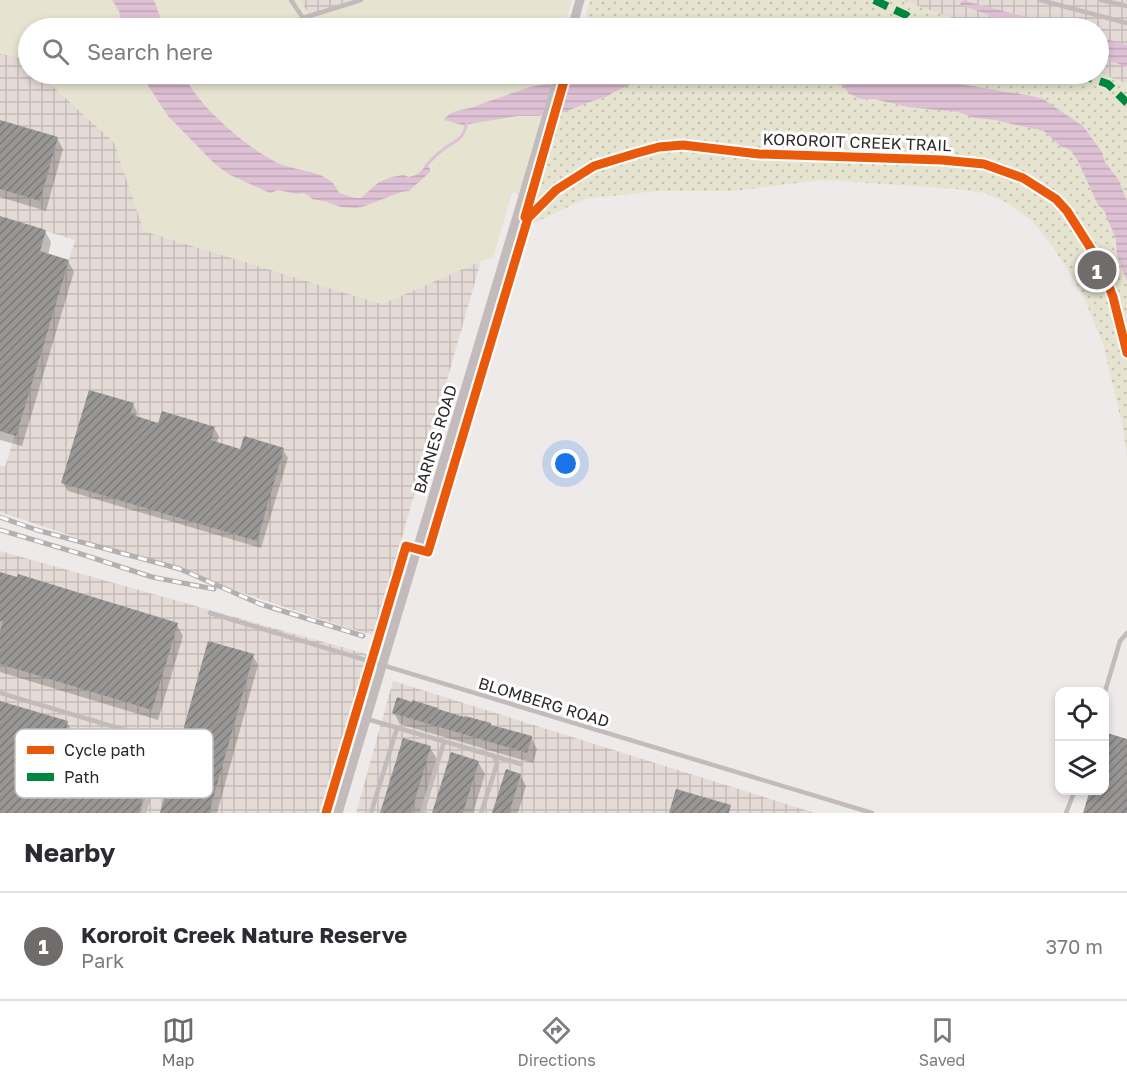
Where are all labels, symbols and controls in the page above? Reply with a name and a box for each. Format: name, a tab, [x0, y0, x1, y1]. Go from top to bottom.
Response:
search box	[18, 18, 1109, 84]
icon: search	[39, 35, 72, 68]
text: Search here	[87, 38, 213, 65]
street label: KOROROIT CREEK TRAIL	[762, 129, 952, 155]
pin: 1	[1078, 248, 1116, 292]
street label: BARNES ROAD	[409, 382, 461, 496]
your location	[551, 449, 580, 478]
street label: BLOMBERG ROAD	[476, 673, 612, 731]
map controls	[1055, 687, 1109, 795]
button: locate	[1055, 687, 1109, 741]
legend	[15, 729, 213, 798]
text: Cycle path	[64, 740, 145, 760]
button: layers	[1055, 741, 1109, 795]
text: Path	[64, 767, 99, 787]
text: Nearby	[24, 837, 115, 868]
text: Kororoit Creek Nature Reserve	[81, 921, 407, 948]
text: 1	[38, 934, 49, 958]
text: 370 m	[1046, 934, 1103, 958]
text: Park	[81, 948, 124, 972]
tab: Map	[162, 1014, 195, 1070]
tab: Directions	[518, 1014, 596, 1070]
tab: Saved	[919, 1014, 965, 1070]

